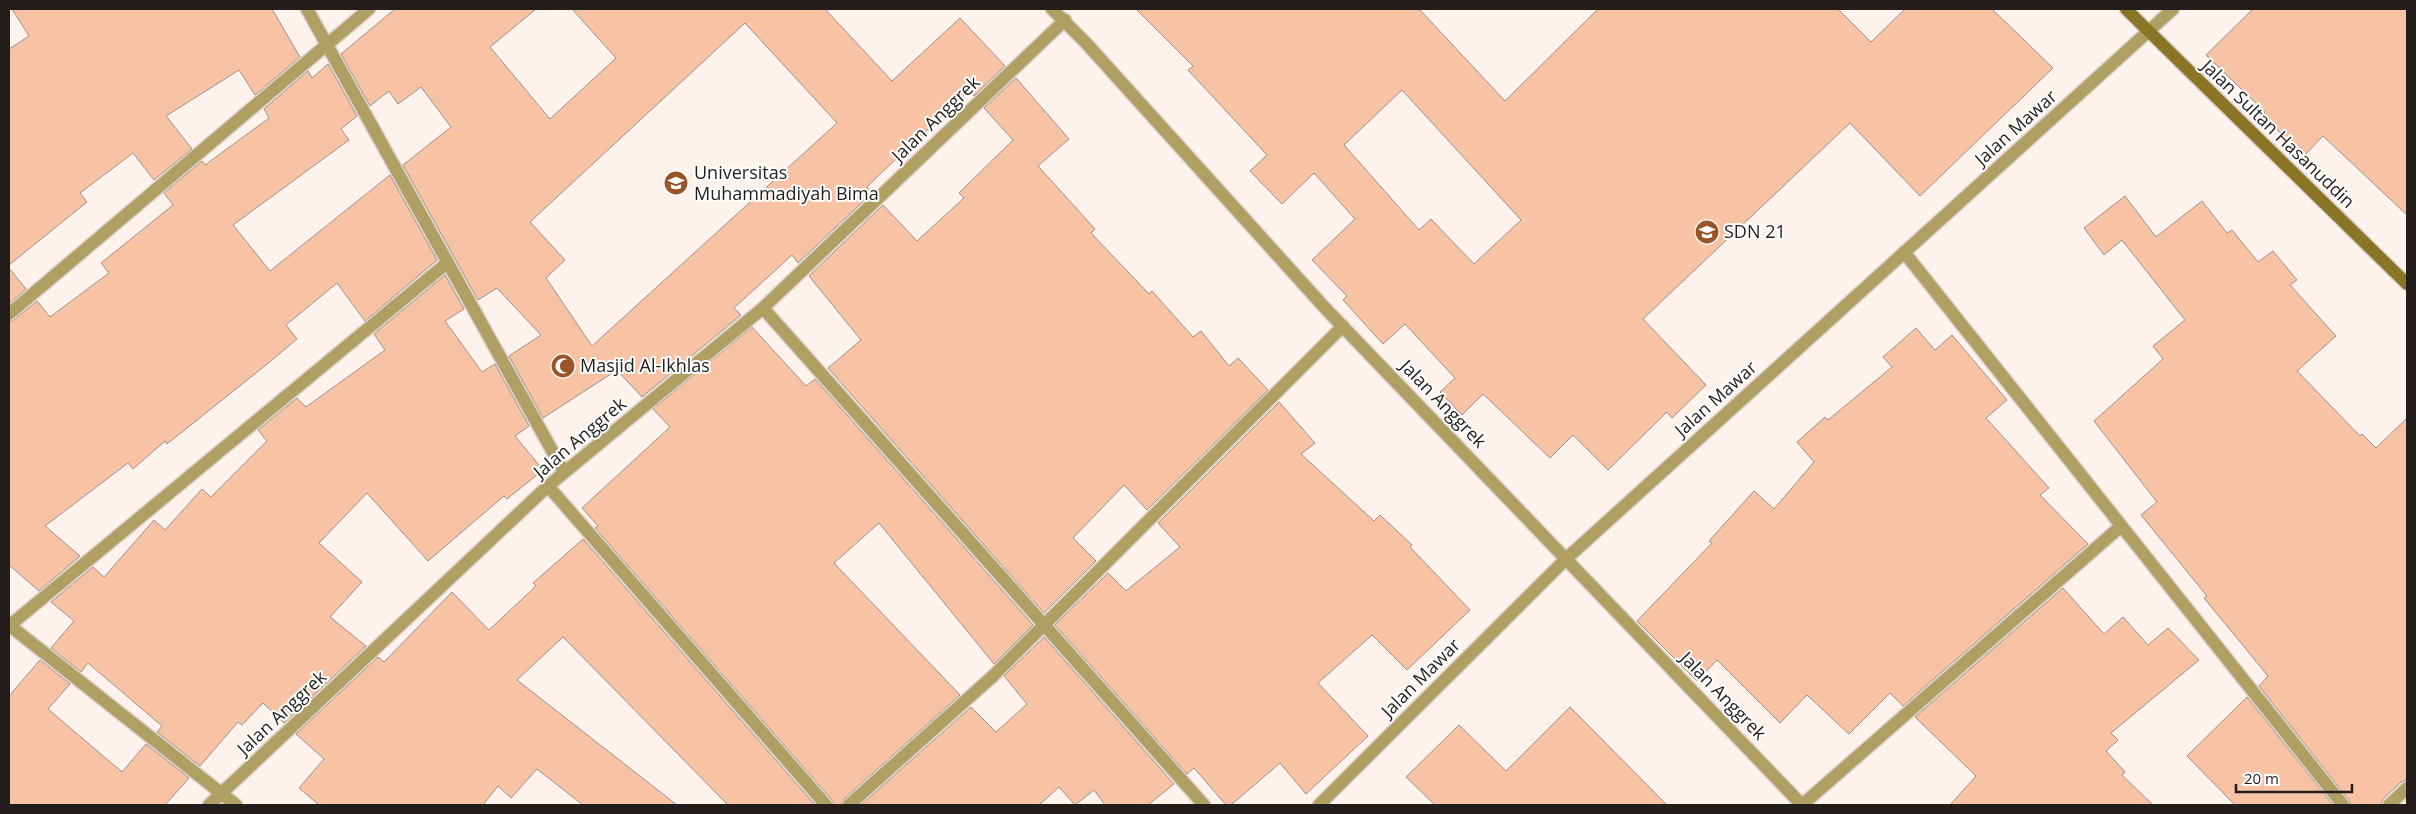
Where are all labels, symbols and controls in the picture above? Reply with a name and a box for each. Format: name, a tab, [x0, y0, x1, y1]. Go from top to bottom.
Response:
street label: Jalan Sultan Hasanuddin	[2195, 52, 2360, 213]
street label: Jalan Anggrek	[885, 70, 985, 168]
street label: Jalan Mawar	[1968, 84, 2062, 172]
place label: Universitas Muhammadiyah Bima	[694, 160, 879, 205]
school or university icon: Universitas Muhammadiyah Bima	[663, 170, 689, 196]
school or university icon: SDN 21	[1694, 219, 1720, 245]
place label: SDN 21	[1724, 219, 1786, 243]
mosque icon: Masjid Al-Ikhlas	[550, 353, 576, 379]
place label: Masjid Al-Ikhlas	[580, 353, 710, 377]
street label: Jalan Anggrek	[1394, 353, 1492, 453]
street label: Jalan Mawar	[1668, 355, 1762, 443]
street label: Jalan Anggrek	[526, 391, 631, 484]
street label: Jalan Mawar	[1374, 632, 1466, 723]
street label: Jalan Anggrek	[1674, 645, 1772, 745]
street label: Jalan Anggrek	[230, 664, 332, 761]
scale bar	[2236, 762, 2352, 794]
text: 20 m	[2244, 768, 2279, 788]

